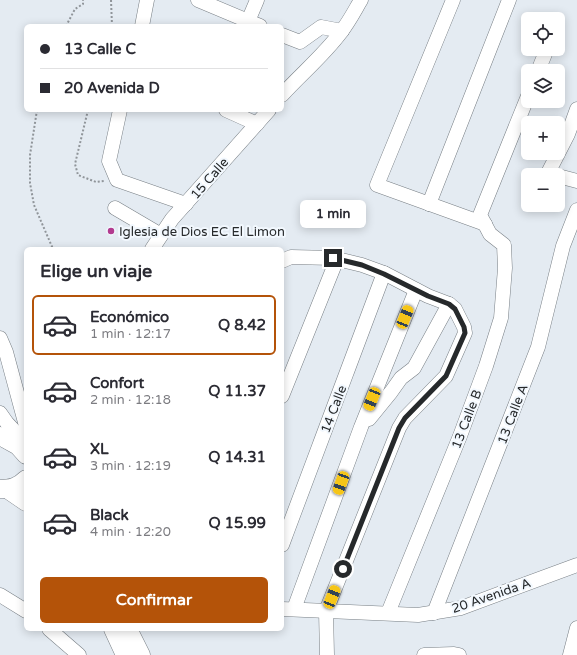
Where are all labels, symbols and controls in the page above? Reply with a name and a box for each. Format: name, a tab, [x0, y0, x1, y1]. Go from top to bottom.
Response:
map controls	[521, 12, 565, 212]
button: locate	[521, 12, 565, 56]
text: 13 Calle C	[64, 40, 136, 58]
button: layers	[521, 64, 565, 108]
text: 20 Avenida D	[64, 79, 160, 97]
button: +	[521, 116, 565, 160]
street label: 15 Calle	[187, 155, 232, 203]
button: −	[521, 168, 565, 212]
callout: 1 min	[300, 200, 366, 228]
text: 1 min	[316, 206, 350, 222]
place label: Iglesia de Dios EC El Limon	[119, 224, 285, 240]
marker: Iglesia de Dios EC El Limon	[106, 226, 116, 236]
route end	[324, 249, 342, 267]
text: Elige un viaje	[40, 260, 152, 282]
car	[395, 304, 415, 330]
icon: car	[42, 307, 78, 343]
text: Económico	[90, 308, 169, 326]
text: Q 8.42	[218, 316, 266, 334]
text: 1 min · 12:17	[90, 326, 171, 342]
icon: car	[42, 373, 78, 409]
text: Confort	[90, 374, 144, 392]
text: Q 11.37	[208, 382, 266, 400]
street label: 13 Calle A	[494, 382, 532, 447]
street label: 14 Calle	[318, 383, 350, 436]
car	[362, 386, 382, 412]
street label: 13 Calle B	[448, 387, 486, 451]
text: 2 min · 12:18	[90, 392, 171, 408]
icon: car	[42, 439, 78, 475]
text: XL	[90, 440, 109, 458]
text: Q 14.31	[208, 448, 266, 466]
text: 3 min · 12:19	[90, 458, 171, 474]
car	[331, 470, 351, 496]
icon: car	[42, 505, 78, 541]
text: Black	[90, 506, 129, 524]
text: Q 15.99	[208, 514, 266, 532]
text: 4 min · 12:20	[90, 524, 171, 540]
route start	[334, 560, 352, 578]
street label: 20 Avenida A	[450, 575, 533, 617]
button: Confirmar	[40, 577, 268, 623]
car	[322, 584, 342, 610]

